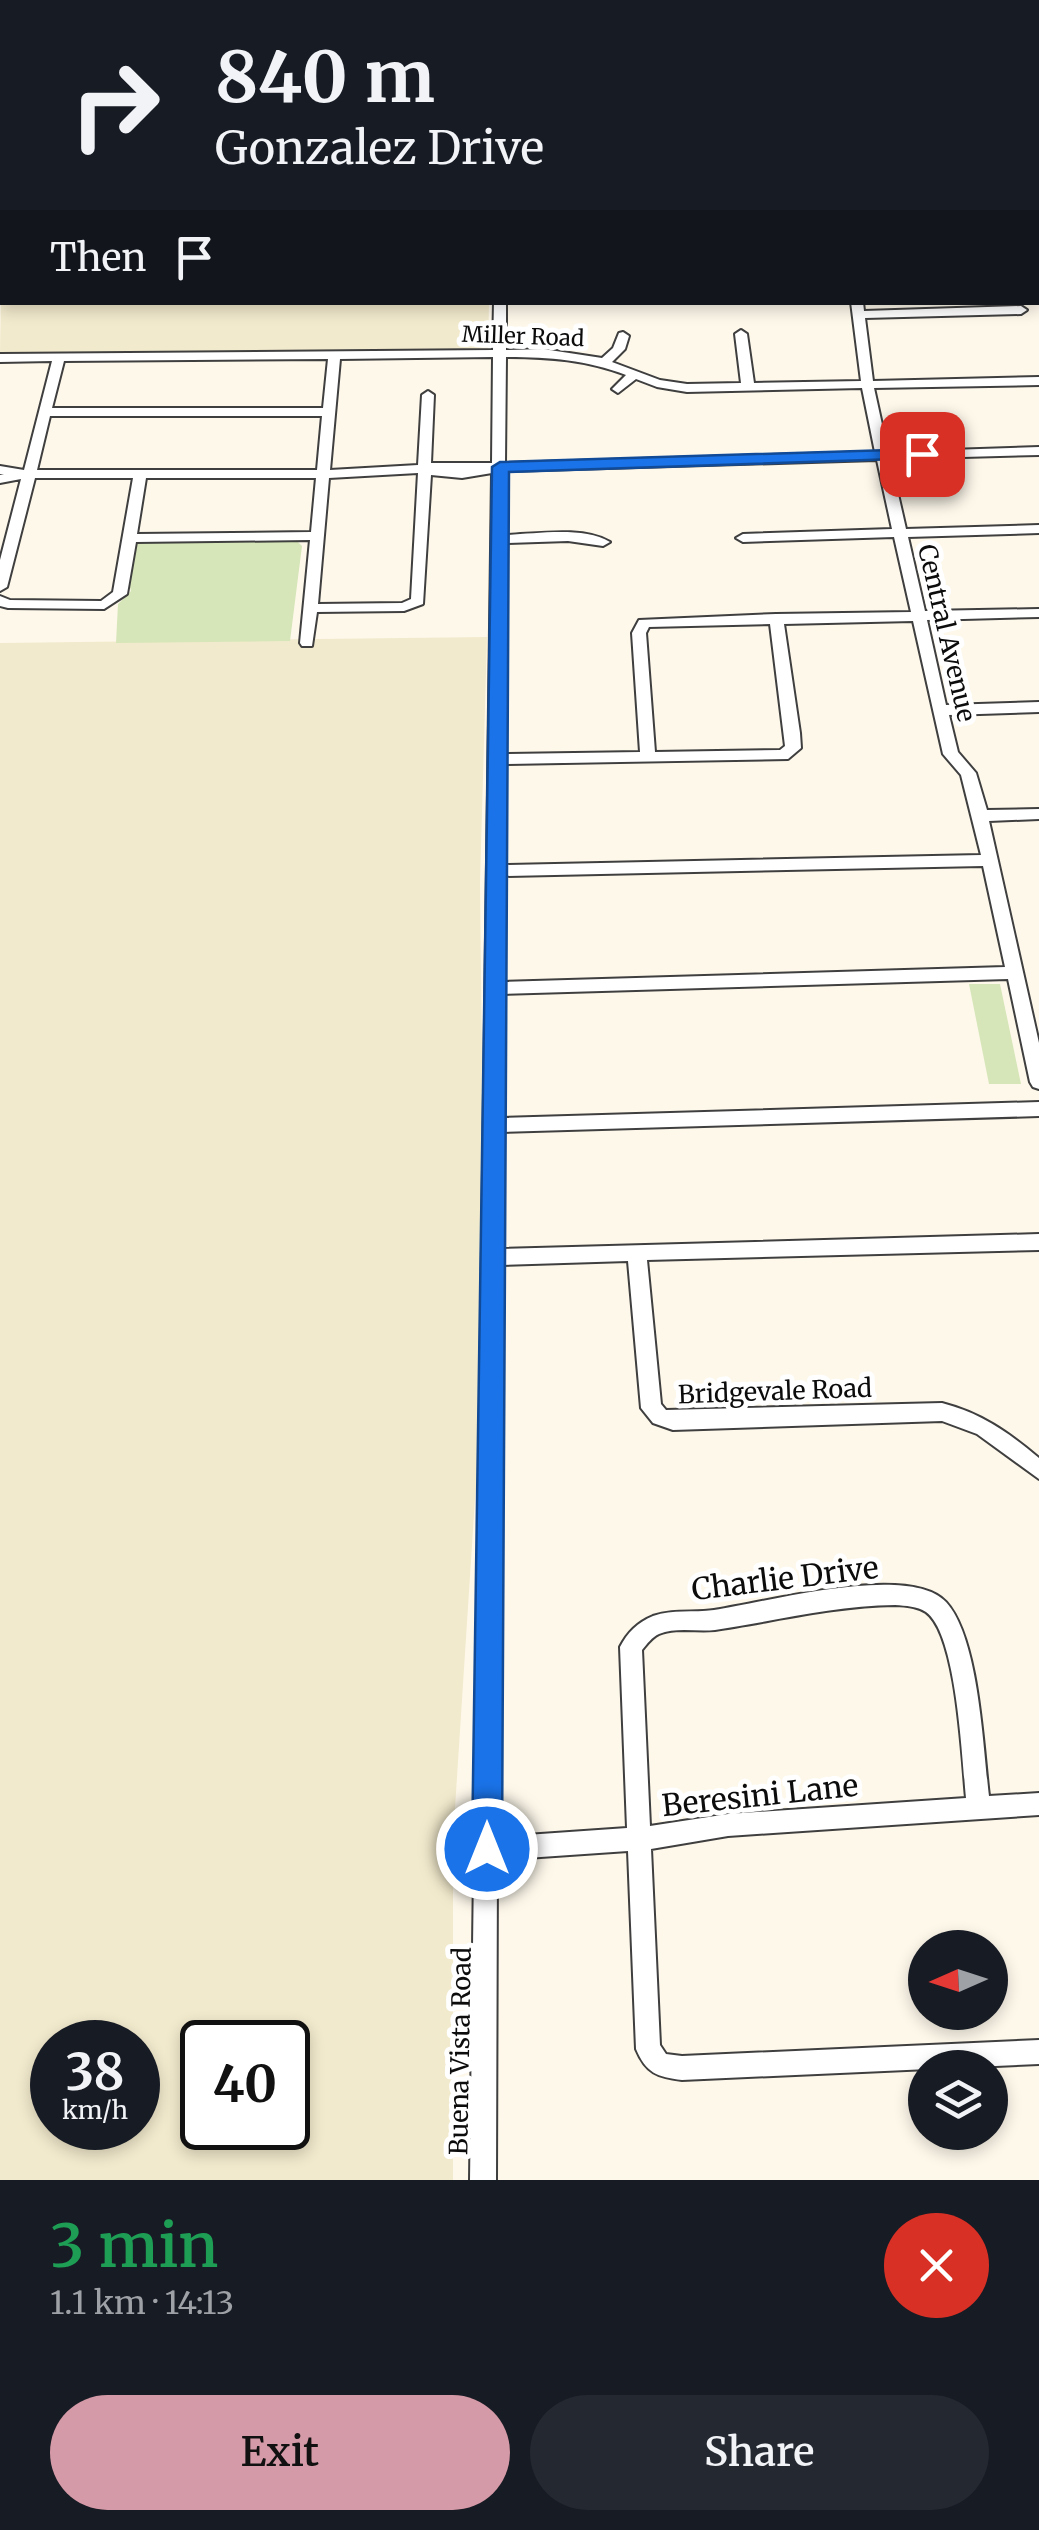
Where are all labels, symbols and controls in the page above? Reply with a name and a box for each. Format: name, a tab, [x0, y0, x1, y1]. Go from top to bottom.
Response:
text: 840 m	[215, 33, 435, 121]
icon: right	[50, 40, 180, 170]
text: Gonzalez Drive	[215, 120, 544, 176]
icon: arrive	[167, 230, 222, 285]
text: Then	[50, 234, 147, 281]
street label: Miller Road	[461, 320, 585, 352]
pin	[880, 412, 965, 497]
icon: arrive	[895, 427, 950, 482]
street label: Central Avenue	[911, 541, 983, 725]
street label: Bridgevale Road	[677, 1372, 873, 1410]
street label: Charlie Drive	[689, 1548, 880, 1608]
street label: Beresini Lane	[660, 1766, 860, 1824]
position arrow	[435, 1797, 539, 1901]
north arrow	[908, 1930, 1008, 2030]
map controls	[908, 1930, 1008, 2150]
street label: Buena Vista Road	[442, 1947, 478, 2155]
speed limit sign: 40	[180, 2020, 310, 2150]
text: 38	[65, 2041, 125, 2104]
button: layers	[908, 2050, 1008, 2150]
text: km/h	[62, 2094, 128, 2126]
text: 3 min	[50, 2208, 218, 2283]
button: close	[884, 2213, 989, 2318]
text: 1.1 km · 14:13	[50, 2283, 234, 2323]
button: Exit	[50, 2395, 510, 2510]
button: Share	[530, 2395, 989, 2510]

